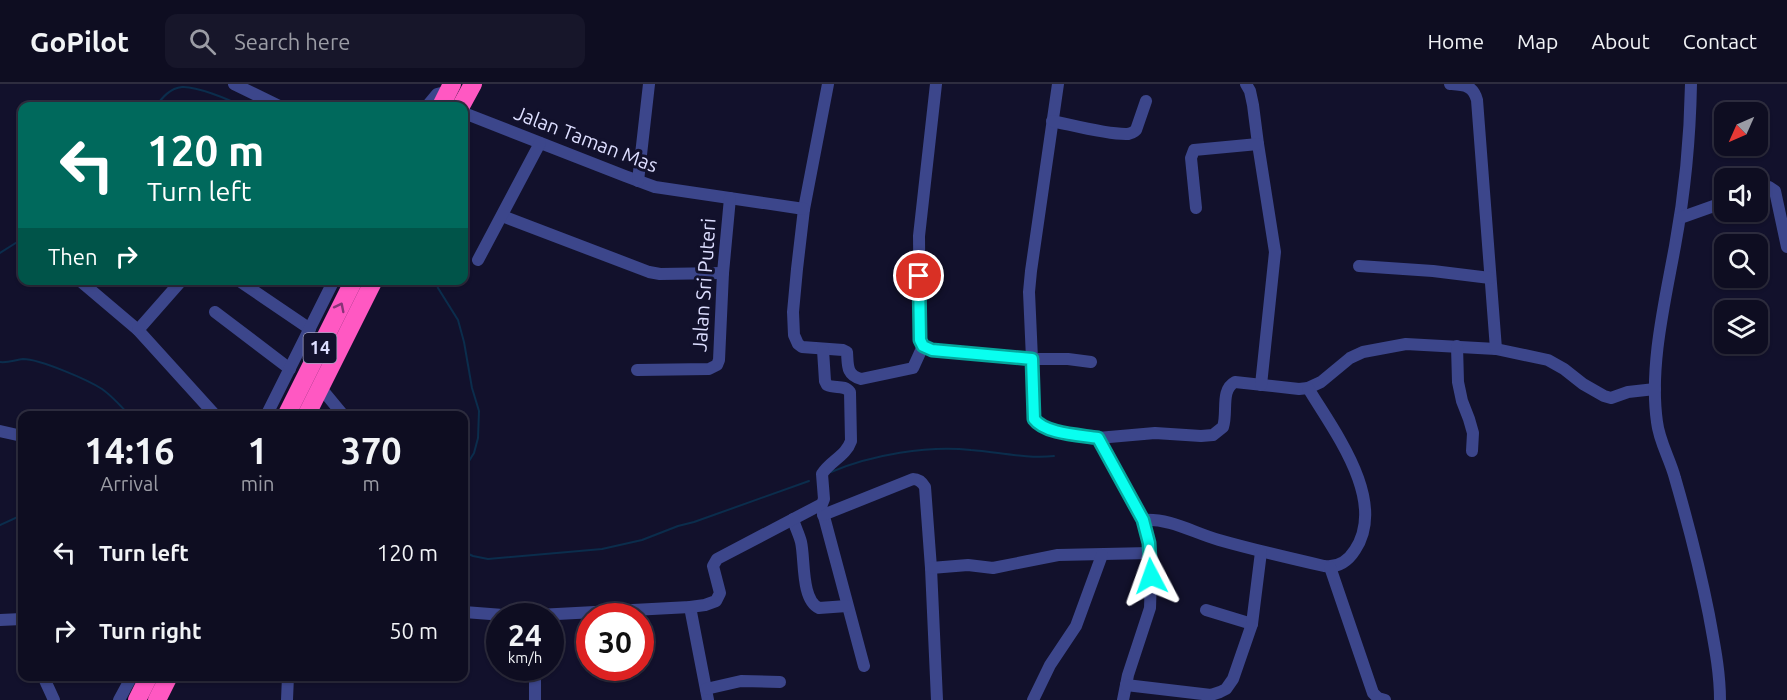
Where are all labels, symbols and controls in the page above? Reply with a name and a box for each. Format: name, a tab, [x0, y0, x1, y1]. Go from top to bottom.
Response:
search box	[165, 14, 585, 68]
icon: search	[186, 25, 219, 58]
text: GoPilot	[30, 26, 129, 57]
text: Search here	[234, 29, 350, 54]
text: Home	[1427, 29, 1484, 53]
text: Map	[1517, 29, 1558, 53]
text: About	[1591, 29, 1650, 53]
text: Contact	[1683, 29, 1757, 53]
street label: Jalan Taman Mas	[511, 101, 661, 177]
north arrow	[1714, 102, 1768, 156]
map controls	[1714, 102, 1768, 354]
icon: left	[48, 126, 126, 204]
text: 120 m	[147, 127, 264, 174]
button: sound	[1714, 168, 1768, 222]
text: Turn left	[147, 176, 251, 206]
street label: Jalan Sri Puteri	[687, 217, 720, 353]
button: search	[1714, 234, 1768, 288]
icon: right	[110, 240, 143, 273]
text: Then	[48, 244, 98, 269]
pin	[893, 250, 944, 301]
icon: arrive	[902, 259, 935, 292]
button: layers	[1714, 300, 1768, 354]
one-way arrow	[333, 302, 345, 313]
road number: 14	[304, 333, 336, 363]
text: 14:16	[84, 430, 174, 471]
text: 1	[247, 430, 268, 471]
text: 370	[341, 430, 402, 471]
text: Arrival	[100, 472, 159, 495]
text: min	[241, 472, 274, 495]
text: m	[363, 472, 380, 495]
icon: left	[48, 536, 81, 569]
text: Turn left	[99, 540, 189, 565]
text: 120 m	[377, 540, 438, 565]
position arrow	[1119, 544, 1183, 608]
speed limit sign: 30	[576, 603, 654, 681]
icon: right	[48, 614, 81, 647]
text: Turn right	[99, 618, 201, 643]
text: 50 m	[389, 618, 438, 643]
text: 24	[508, 618, 542, 652]
text: km/h	[508, 649, 542, 666]

